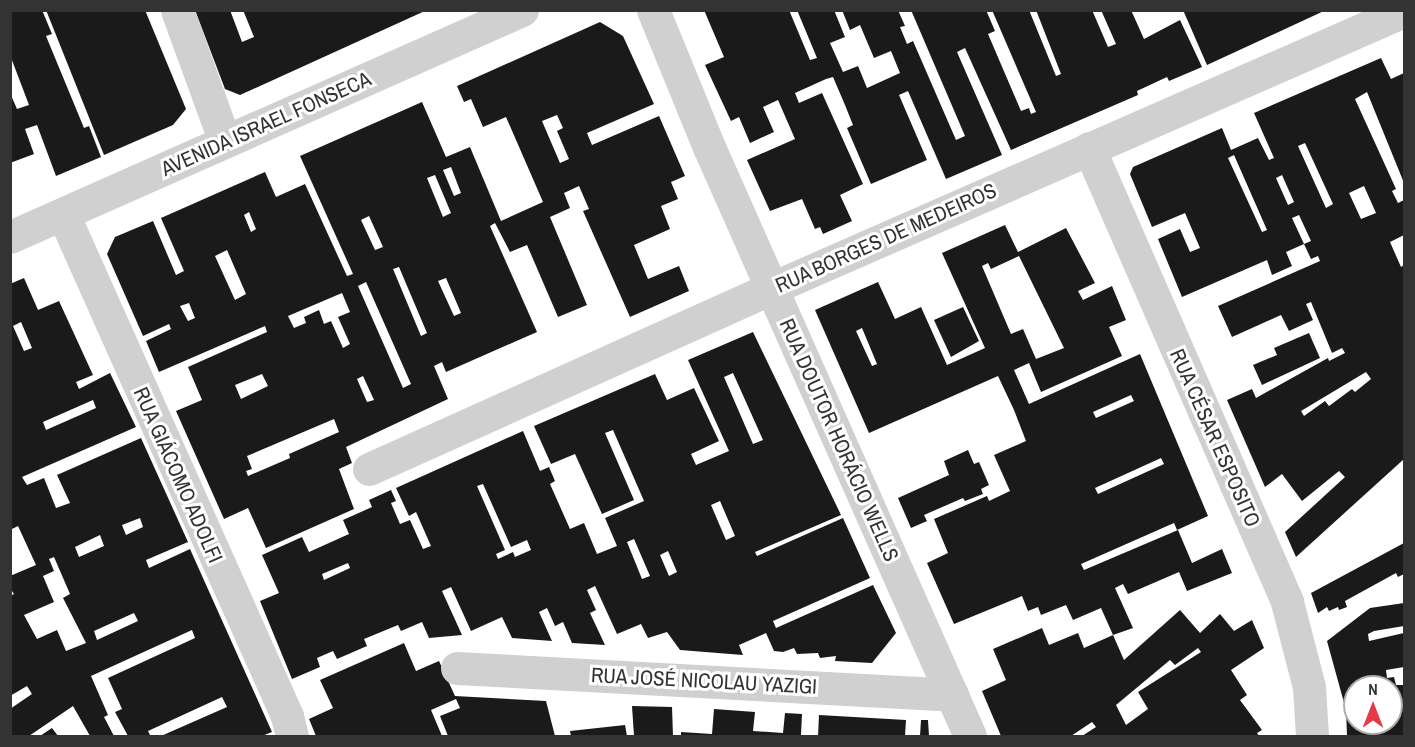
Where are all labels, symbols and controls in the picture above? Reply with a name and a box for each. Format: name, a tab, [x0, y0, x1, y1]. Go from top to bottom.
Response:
street label: AVENIDA ISRAEL FONSECA	[157, 66, 375, 182]
street label: RUA BORGES DE MEDEIROS	[771, 178, 1001, 298]
street label: RUA DOUTOR HORÁCIO WELLS	[774, 314, 904, 566]
street label: RUA CÉSAR ESPOSITO	[1164, 345, 1266, 531]
street label: RUA GIÁCOMO ADOLFI	[128, 382, 228, 568]
street label: RUA JOSÉ NICOLAU YAZIGI	[590, 662, 818, 700]
north arrow	[1343, 675, 1403, 735]
text: N	[1368, 678, 1378, 700]

